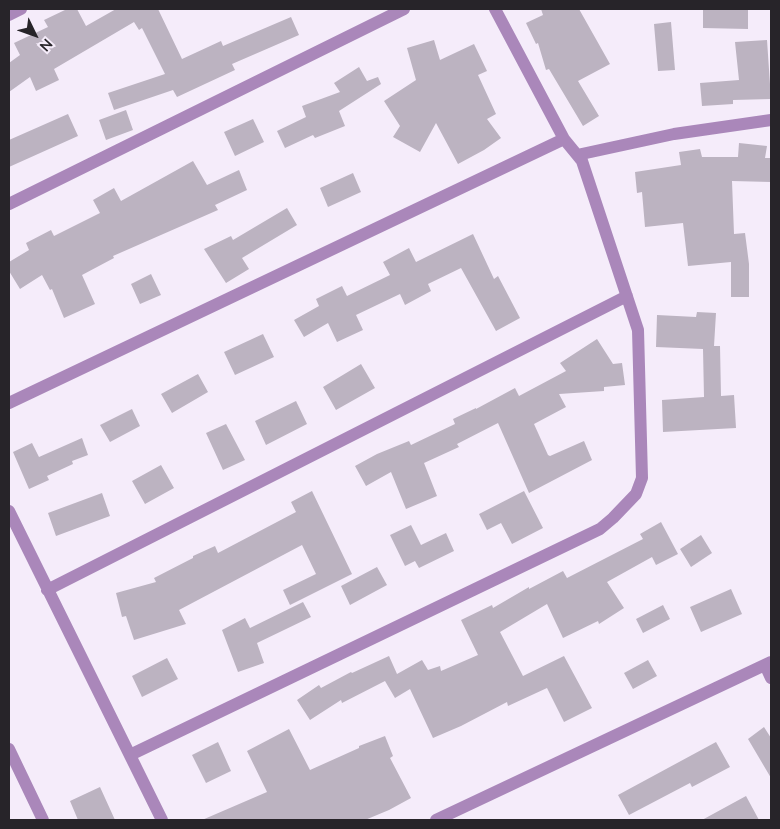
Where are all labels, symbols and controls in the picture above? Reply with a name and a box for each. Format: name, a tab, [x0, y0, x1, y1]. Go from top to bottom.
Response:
north arrow	[10, 10, 60, 60]
text: N	[37, 36, 56, 55]

